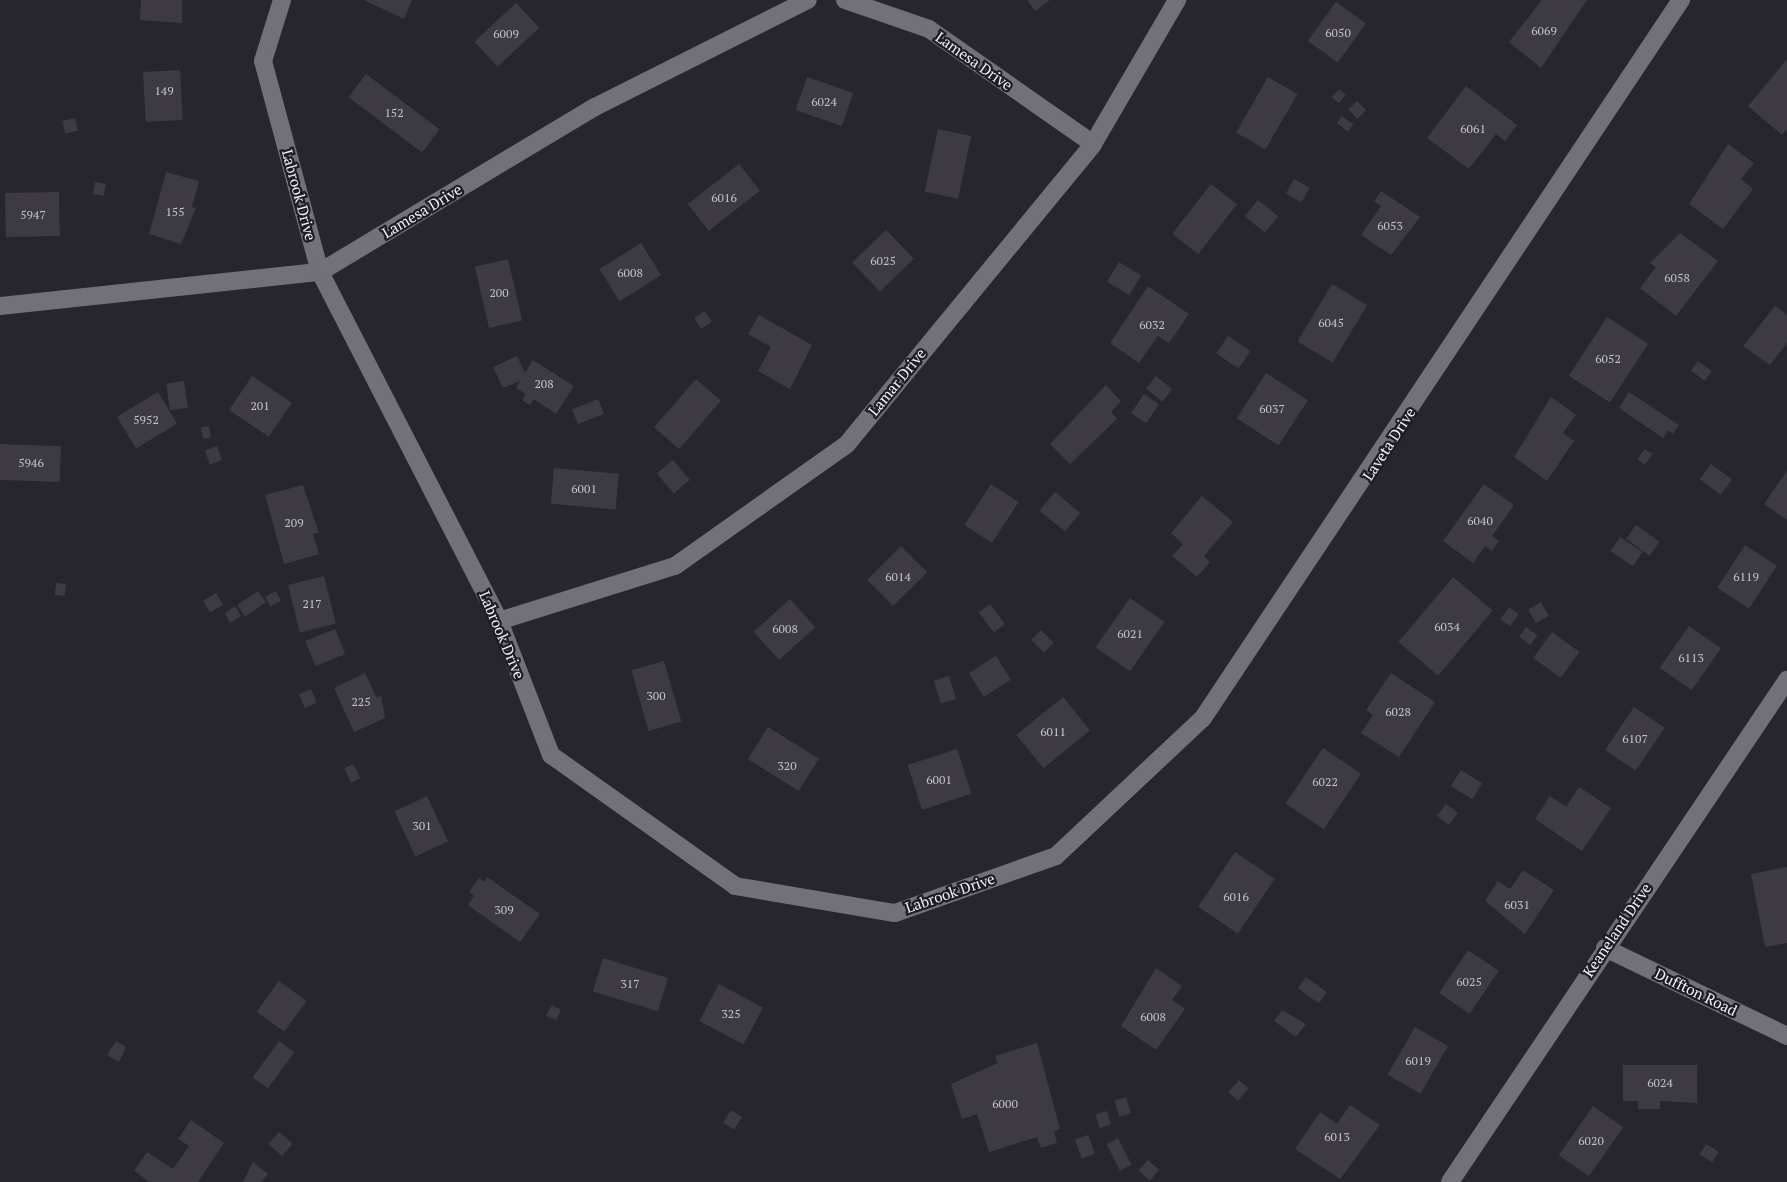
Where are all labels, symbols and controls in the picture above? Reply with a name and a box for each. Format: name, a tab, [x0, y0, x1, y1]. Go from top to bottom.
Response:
house number: 6069	[1531, 24, 1557, 38]
house number: 6050	[1325, 26, 1351, 40]
house number: 6009	[493, 27, 519, 41]
street label: Lamesa Drive	[932, 28, 1016, 94]
house number: 149	[154, 84, 174, 98]
house number: 6024	[811, 95, 837, 109]
house number: 152	[384, 106, 404, 120]
house number: 6061	[1460, 122, 1486, 136]
street label: Labrook Drive	[278, 148, 320, 242]
street label: Lamesa Drive	[379, 180, 465, 242]
house number: 6016	[711, 191, 737, 205]
house number: 155	[165, 205, 185, 219]
house number: 5947	[20, 208, 46, 222]
house number: 6053	[1377, 219, 1403, 233]
house number: 6025	[870, 254, 896, 268]
house number: 6008	[617, 266, 643, 280]
house number: 6058	[1664, 271, 1690, 285]
house number: 200	[489, 286, 509, 300]
house number: 6045	[1318, 316, 1344, 330]
house number: 6032	[1139, 318, 1165, 332]
street label: Lamar Drive	[864, 345, 930, 419]
house number: 6052	[1595, 352, 1621, 366]
house number: 208	[534, 377, 554, 391]
house number: 201	[250, 399, 270, 413]
house number: 6037	[1259, 402, 1285, 416]
street label: Laveta Drive	[1359, 404, 1419, 484]
house number: 5952	[133, 413, 159, 427]
house number: 5946	[18, 456, 44, 470]
house number: 6001	[571, 482, 597, 496]
house number: 6040	[1467, 514, 1493, 528]
house number: 209	[284, 516, 304, 530]
house number: 6014	[885, 570, 911, 584]
house number: 6119	[1733, 570, 1759, 584]
street label: Labrook Drive	[475, 588, 529, 682]
house number: 217	[302, 597, 322, 611]
house number: 6034	[1434, 620, 1460, 634]
house number: 6008	[772, 622, 798, 636]
house number: 6021	[1117, 627, 1143, 641]
house number: 6113	[1678, 651, 1704, 665]
house number: 300	[646, 689, 666, 703]
house number: 225	[351, 695, 371, 709]
house number: 6028	[1385, 705, 1411, 719]
house number: 6011	[1040, 725, 1066, 739]
house number: 6107	[1622, 732, 1648, 746]
house number: 320	[777, 759, 797, 773]
house number: 6001	[926, 773, 952, 787]
house number: 6022	[1312, 775, 1338, 789]
house number: 301	[412, 819, 432, 833]
street label: Labrook Drive	[903, 869, 997, 917]
street label: Keaneland Drive	[1579, 880, 1655, 980]
house number: 6016	[1223, 890, 1249, 904]
house number: 6031	[1504, 898, 1530, 912]
house number: 309	[494, 903, 514, 917]
street label: Duffton Road	[1652, 964, 1740, 1020]
house number: 6025	[1456, 975, 1482, 989]
house number: 317	[620, 977, 640, 991]
house number: 325	[721, 1007, 741, 1021]
house number: 6008	[1140, 1010, 1166, 1024]
house number: 6019	[1405, 1054, 1431, 1068]
house number: 6024	[1647, 1076, 1673, 1090]
house number: 6000	[992, 1097, 1018, 1111]
house number: 6013	[1324, 1130, 1350, 1144]
house number: 6020	[1578, 1134, 1604, 1148]

